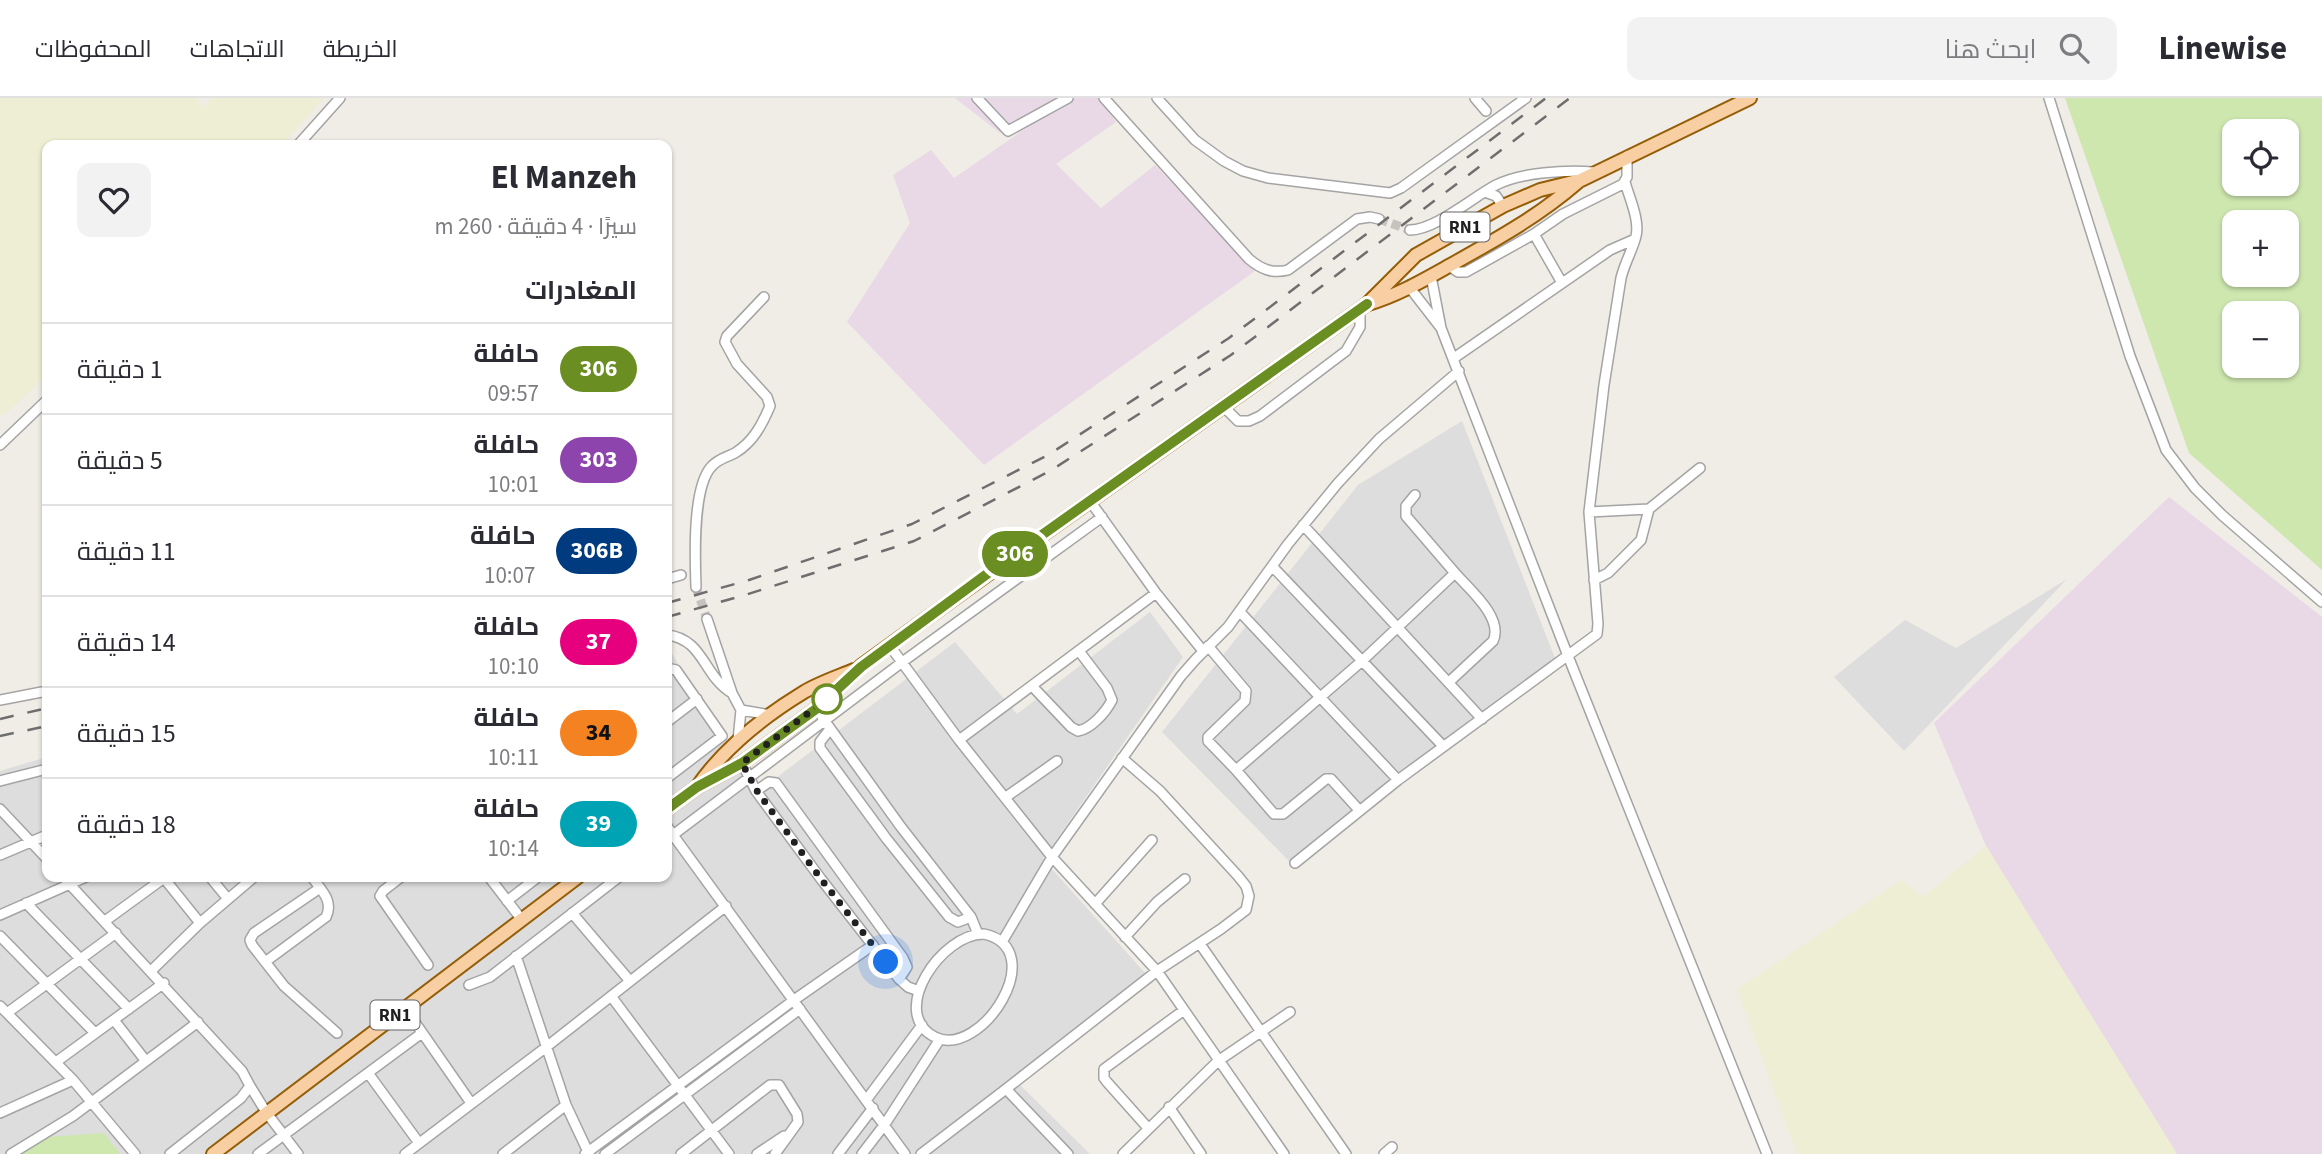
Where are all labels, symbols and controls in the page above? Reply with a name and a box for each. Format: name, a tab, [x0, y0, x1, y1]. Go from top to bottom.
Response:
search box	[1627, 17, 2117, 80]
text: Linewise	[2159, 25, 2287, 72]
icon: search	[2055, 29, 2093, 67]
text: ابحث هنا	[1945, 31, 2037, 68]
text: المحفوظات	[35, 32, 152, 67]
text: الاتجاهات	[190, 32, 285, 67]
text: الخريطة	[323, 32, 398, 67]
map controls	[2222, 119, 2299, 378]
button: locate	[2222, 119, 2299, 196]
text: El Manzeh	[491, 154, 637, 201]
button: heart	[77, 163, 151, 237]
text: سيرًا · 4 دقيقة · 260 m	[434, 210, 637, 243]
button: +	[2222, 210, 2299, 287]
road number: RN1	[1440, 212, 1490, 242]
text: المغادرات	[525, 272, 637, 309]
button: −	[2222, 301, 2299, 378]
text: حافلة	[474, 335, 539, 372]
text: 1 دقيقة	[77, 351, 163, 388]
text: 306	[579, 351, 618, 386]
text: 09:57	[488, 377, 539, 410]
text: حافلة	[474, 426, 539, 463]
text: 5 دقيقة	[77, 442, 163, 479]
text: 303	[579, 442, 618, 477]
text: 10:01	[488, 468, 539, 501]
text: حافلة	[470, 517, 535, 554]
line badge: 306	[975, 531, 1055, 577]
text: 11 دقيقة	[77, 533, 176, 570]
text: 306B	[570, 533, 623, 568]
text: 306	[996, 536, 1034, 571]
text: 10:07	[484, 559, 535, 592]
text: حافلة	[474, 608, 539, 645]
text: 14 دقيقة	[77, 624, 176, 661]
text: 37	[586, 624, 611, 659]
text: 10:10	[488, 650, 539, 683]
unlabelled marker	[812, 684, 842, 714]
text: حافلة	[474, 699, 539, 736]
text: 15 دقيقة	[77, 715, 176, 752]
text: 34	[586, 715, 611, 750]
text: 10:11	[488, 741, 539, 774]
text: حافلة	[474, 790, 539, 827]
text: 18 دقيقة	[77, 806, 176, 843]
text: 39	[586, 806, 611, 841]
text: 10:14	[488, 832, 539, 865]
your location	[868, 944, 903, 979]
road number: RN1	[370, 1000, 420, 1030]

